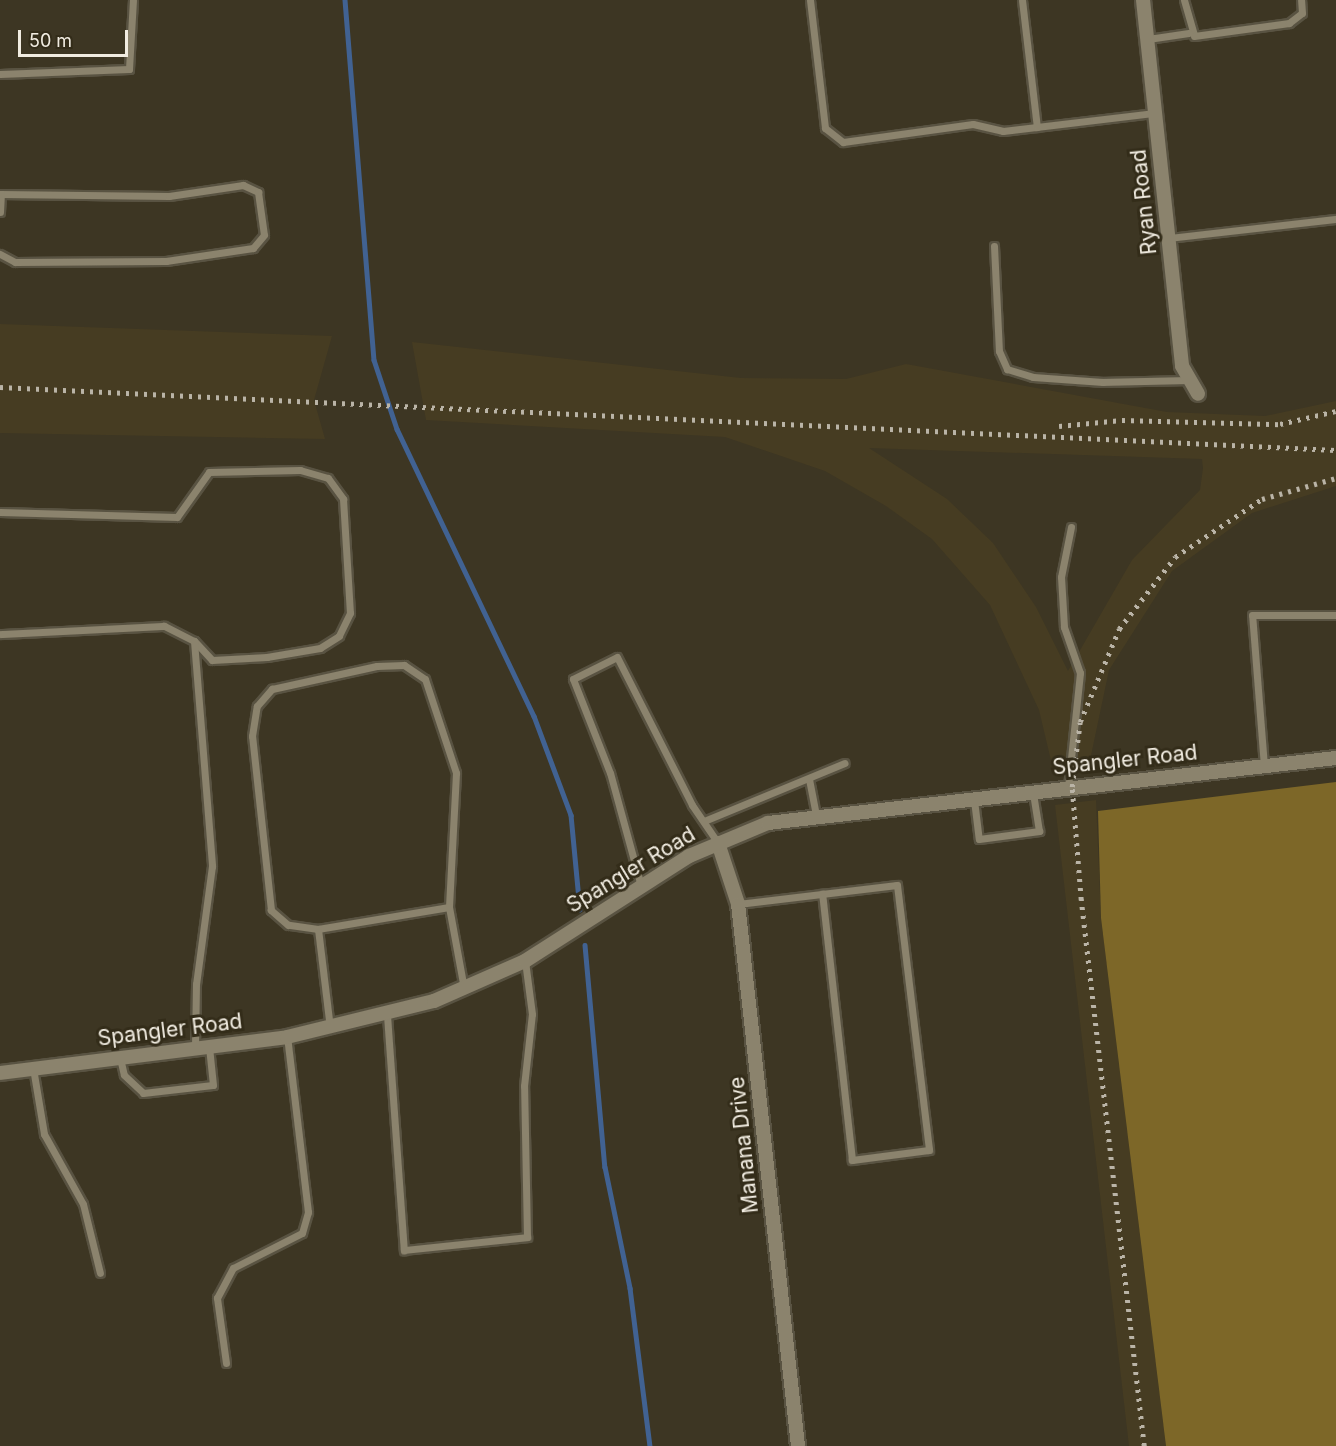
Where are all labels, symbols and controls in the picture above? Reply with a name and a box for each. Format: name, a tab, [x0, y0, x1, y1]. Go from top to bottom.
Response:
scale bar	[21, 18, 130, 56]
text: 50 m	[29, 30, 72, 51]
street label: Ryan Road	[1126, 148, 1162, 256]
street label: Spangler Road	[1051, 740, 1199, 780]
street label: Spangler Road	[562, 822, 700, 918]
street label: Spangler Road	[96, 1009, 244, 1051]
street label: Manana Drive	[724, 1075, 764, 1215]

